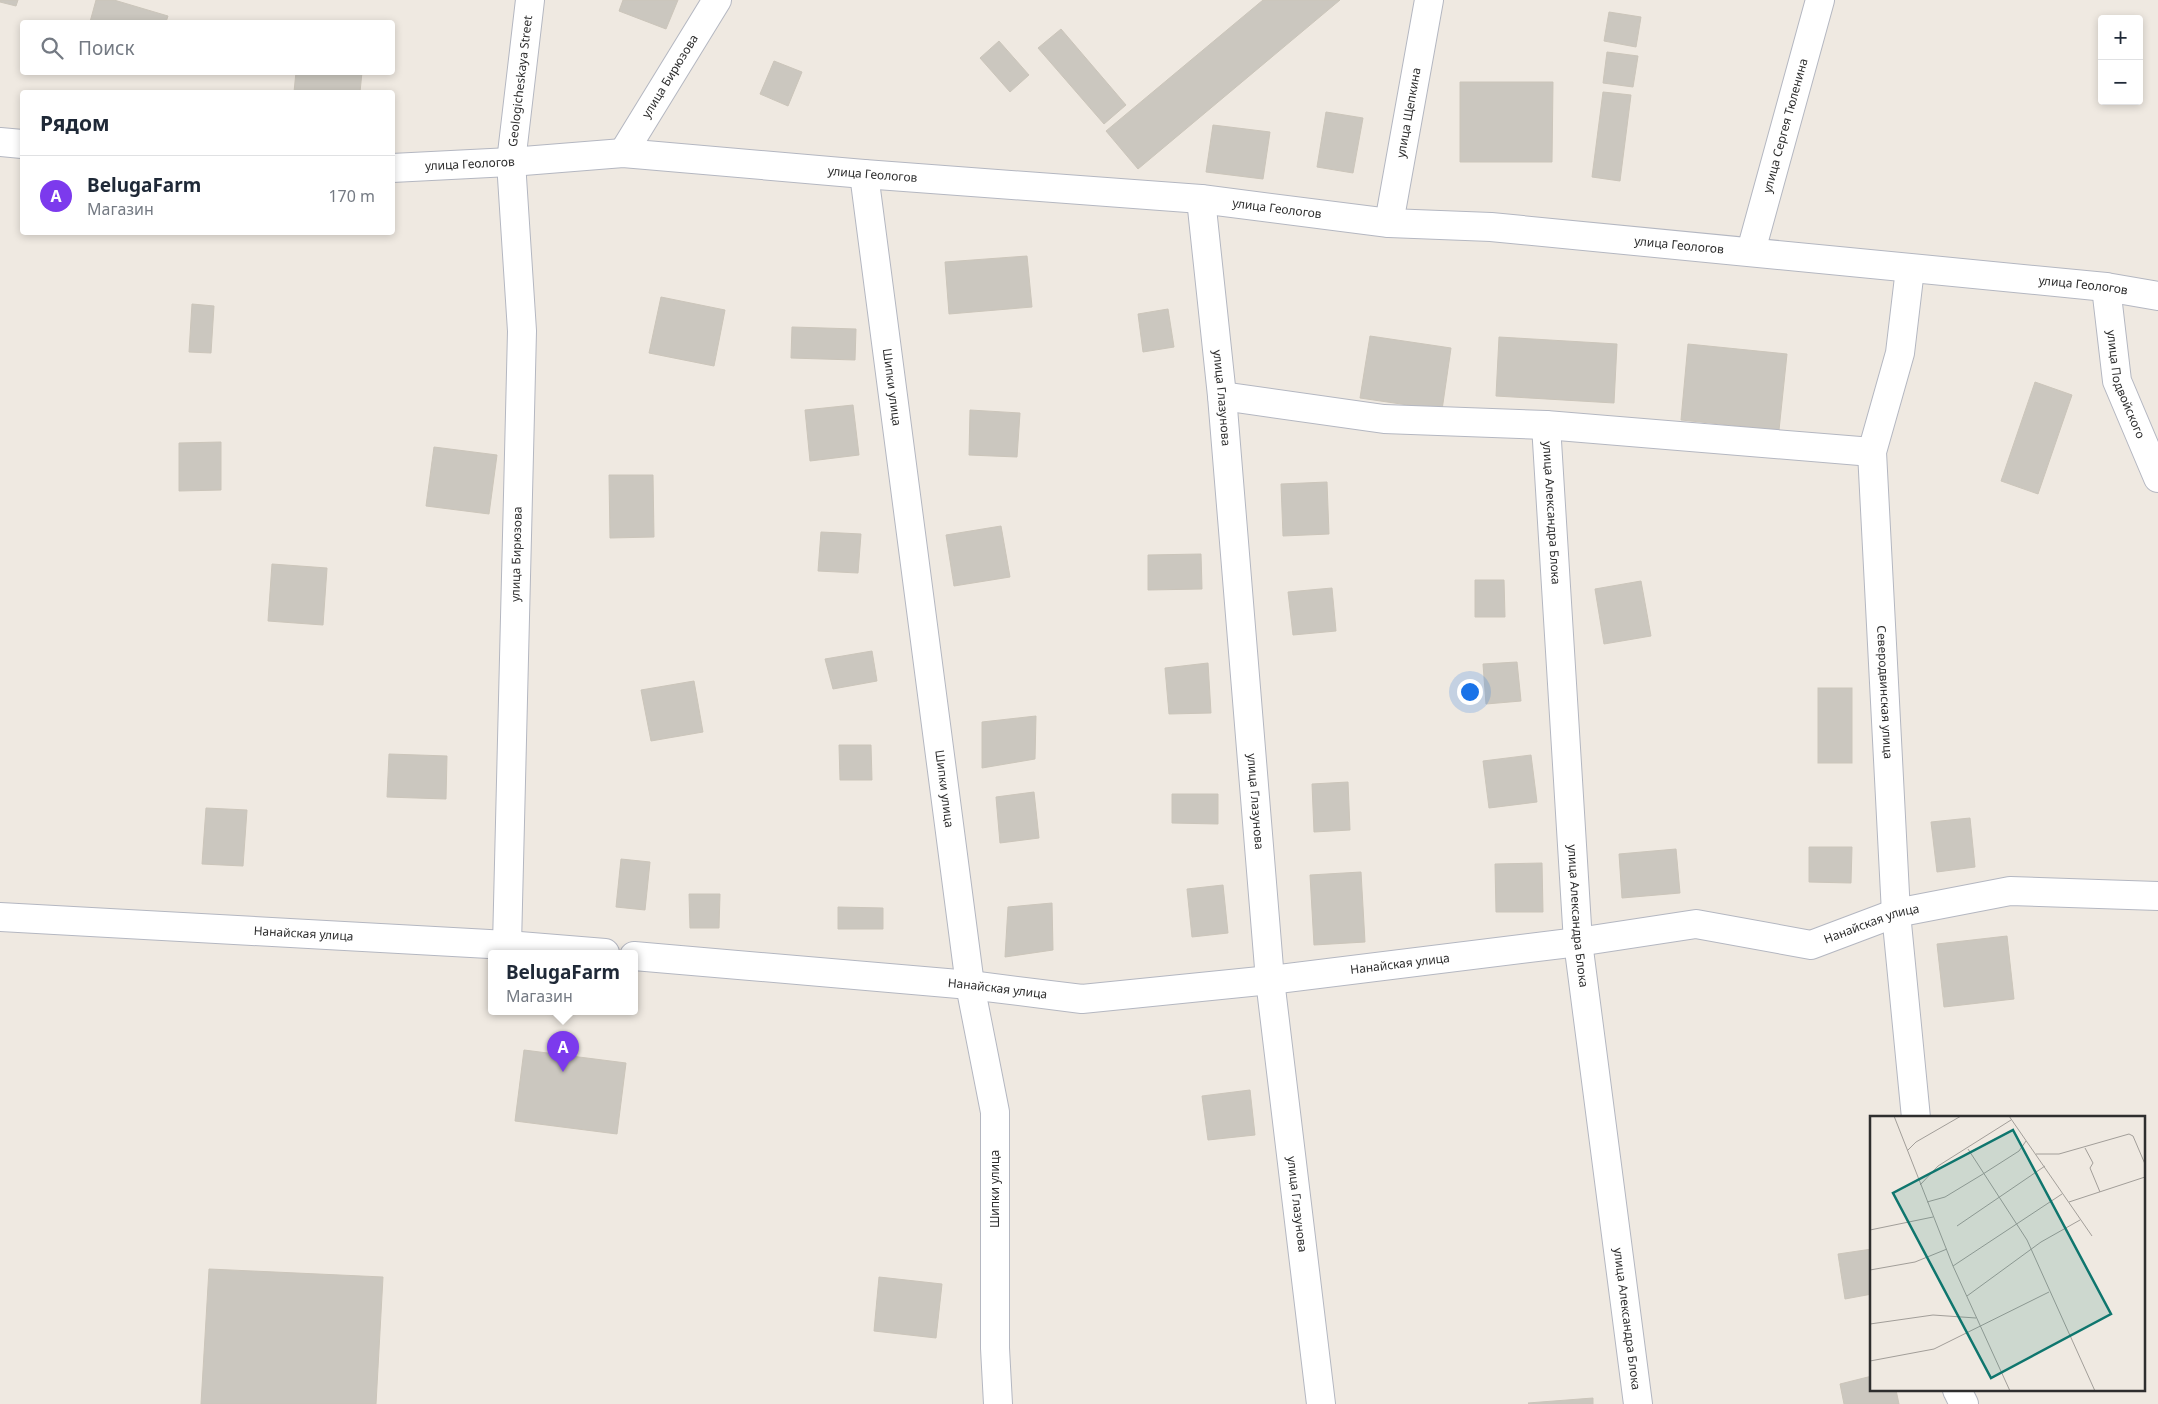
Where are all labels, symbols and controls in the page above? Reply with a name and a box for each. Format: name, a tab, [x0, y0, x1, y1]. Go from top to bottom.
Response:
street label: Geologicheskaya Street	[504, 14, 536, 148]
map controls	[2098, 15, 2143, 105]
button: +	[2098, 15, 2143, 60]
search box	[20, 20, 395, 75]
street label: улица Бирюзова	[637, 31, 702, 121]
icon: search	[38, 34, 66, 62]
text: Поиск	[78, 35, 134, 61]
street label: улица Сергея Тюленина	[1758, 56, 1812, 195]
button: −	[2098, 60, 2143, 105]
street label: улица Щепкина	[1392, 66, 1425, 159]
text: Рядом	[40, 109, 110, 137]
street label: улица Геологов	[425, 153, 516, 174]
street label: улица Геологов	[827, 162, 918, 186]
text: BelugaFarm	[87, 172, 201, 198]
text: A	[50, 185, 62, 207]
text: 170 m	[328, 185, 375, 207]
street label: улица Геологов	[1231, 194, 1323, 222]
text: Магазин	[87, 198, 154, 220]
street label: улица Геологов	[1634, 232, 1725, 258]
street label: улица Геологов	[2038, 271, 2129, 299]
street label: улица Подвойского	[2103, 329, 2149, 441]
street label: Шипки улица	[879, 347, 906, 427]
street label: улица Глазунова	[1209, 349, 1235, 447]
street label: улица Александра Блока	[1539, 441, 1565, 585]
street label: улица Бирюзова	[506, 506, 526, 602]
street label: Северодвинская улица	[1873, 625, 1897, 759]
your location	[1457, 679, 1483, 705]
street label: Шипки улица	[931, 749, 958, 829]
street label: улица Глазунова	[1243, 753, 1268, 850]
street label: улица Александра Блока	[1564, 844, 1593, 988]
street label: Нанайская улица	[1821, 900, 1921, 947]
street label: Нанайская улица	[253, 922, 354, 945]
street label: Нанайская улица	[1349, 949, 1451, 978]
popup	[488, 950, 638, 1015]
text: BelugaFarm	[506, 959, 620, 985]
street label: Нанайская улица	[947, 974, 1048, 1003]
text: Магазин	[506, 985, 573, 1007]
pin: A	[547, 1031, 579, 1072]
inset map	[1870, 1116, 2146, 1392]
street label: Шипки улица	[986, 1150, 1003, 1228]
street label: улица Глазунова	[1283, 1155, 1312, 1253]
street label: улица Александра Блока	[1610, 1247, 1645, 1391]

